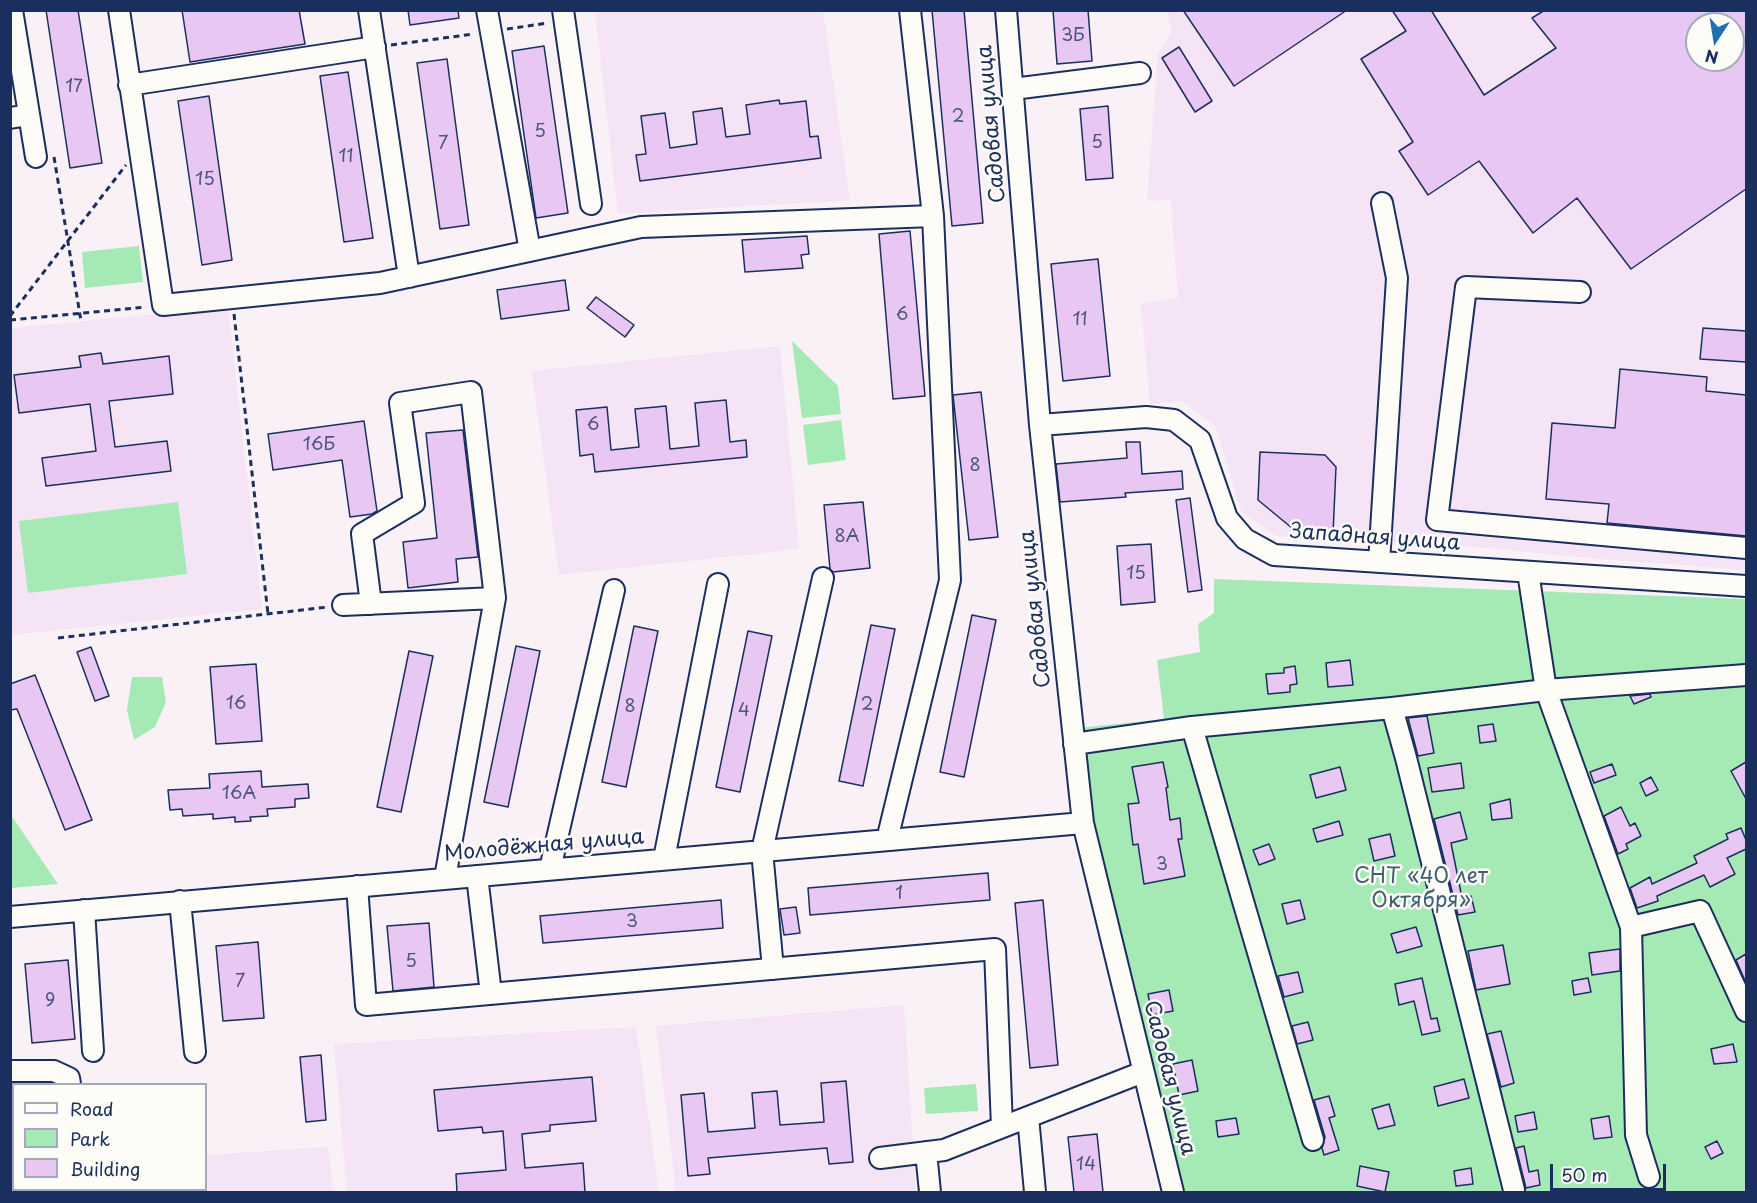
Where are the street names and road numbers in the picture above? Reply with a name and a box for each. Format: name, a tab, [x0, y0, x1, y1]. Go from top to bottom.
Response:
street label: Садовая улица	[973, 44, 1011, 204]
street label: Западная улица	[1289, 519, 1461, 557]
street label: Садовая улица	[1015, 529, 1057, 689]
street label: Молодёжная улица	[443, 825, 645, 867]
street label: Садовая улица	[1138, 998, 1200, 1158]

